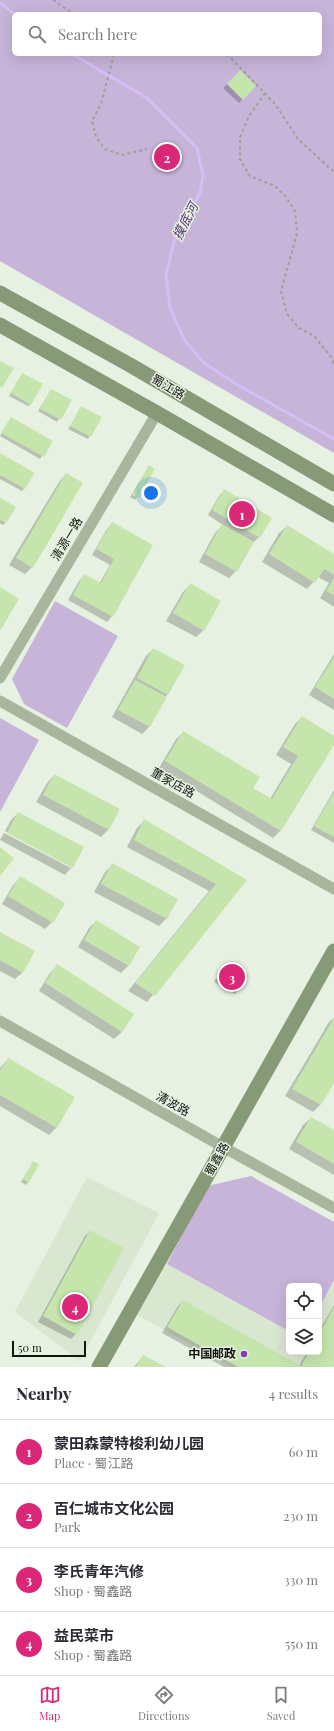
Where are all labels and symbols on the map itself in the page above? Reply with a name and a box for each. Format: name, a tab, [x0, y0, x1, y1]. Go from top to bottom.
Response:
pin: 2	[154, 142, 180, 172]
water label: 摸底河	[168, 197, 202, 242]
street label: 蜀江路	[149, 370, 188, 402]
your location	[141, 483, 161, 503]
pin: 1	[229, 499, 255, 529]
street label: 清源一路	[47, 514, 85, 563]
street label: 董家店路	[149, 763, 198, 801]
pin: 3	[219, 962, 245, 992]
street label: 清波路	[154, 1087, 193, 1119]
street label: 蜀鑫路	[200, 1139, 232, 1178]
pin: 4	[62, 1292, 88, 1322]
scale bar	[12, 1339, 86, 1358]
place label: 中国邮政	[188, 1345, 236, 1361]
marker: 中国邮政	[239, 1349, 249, 1359]

